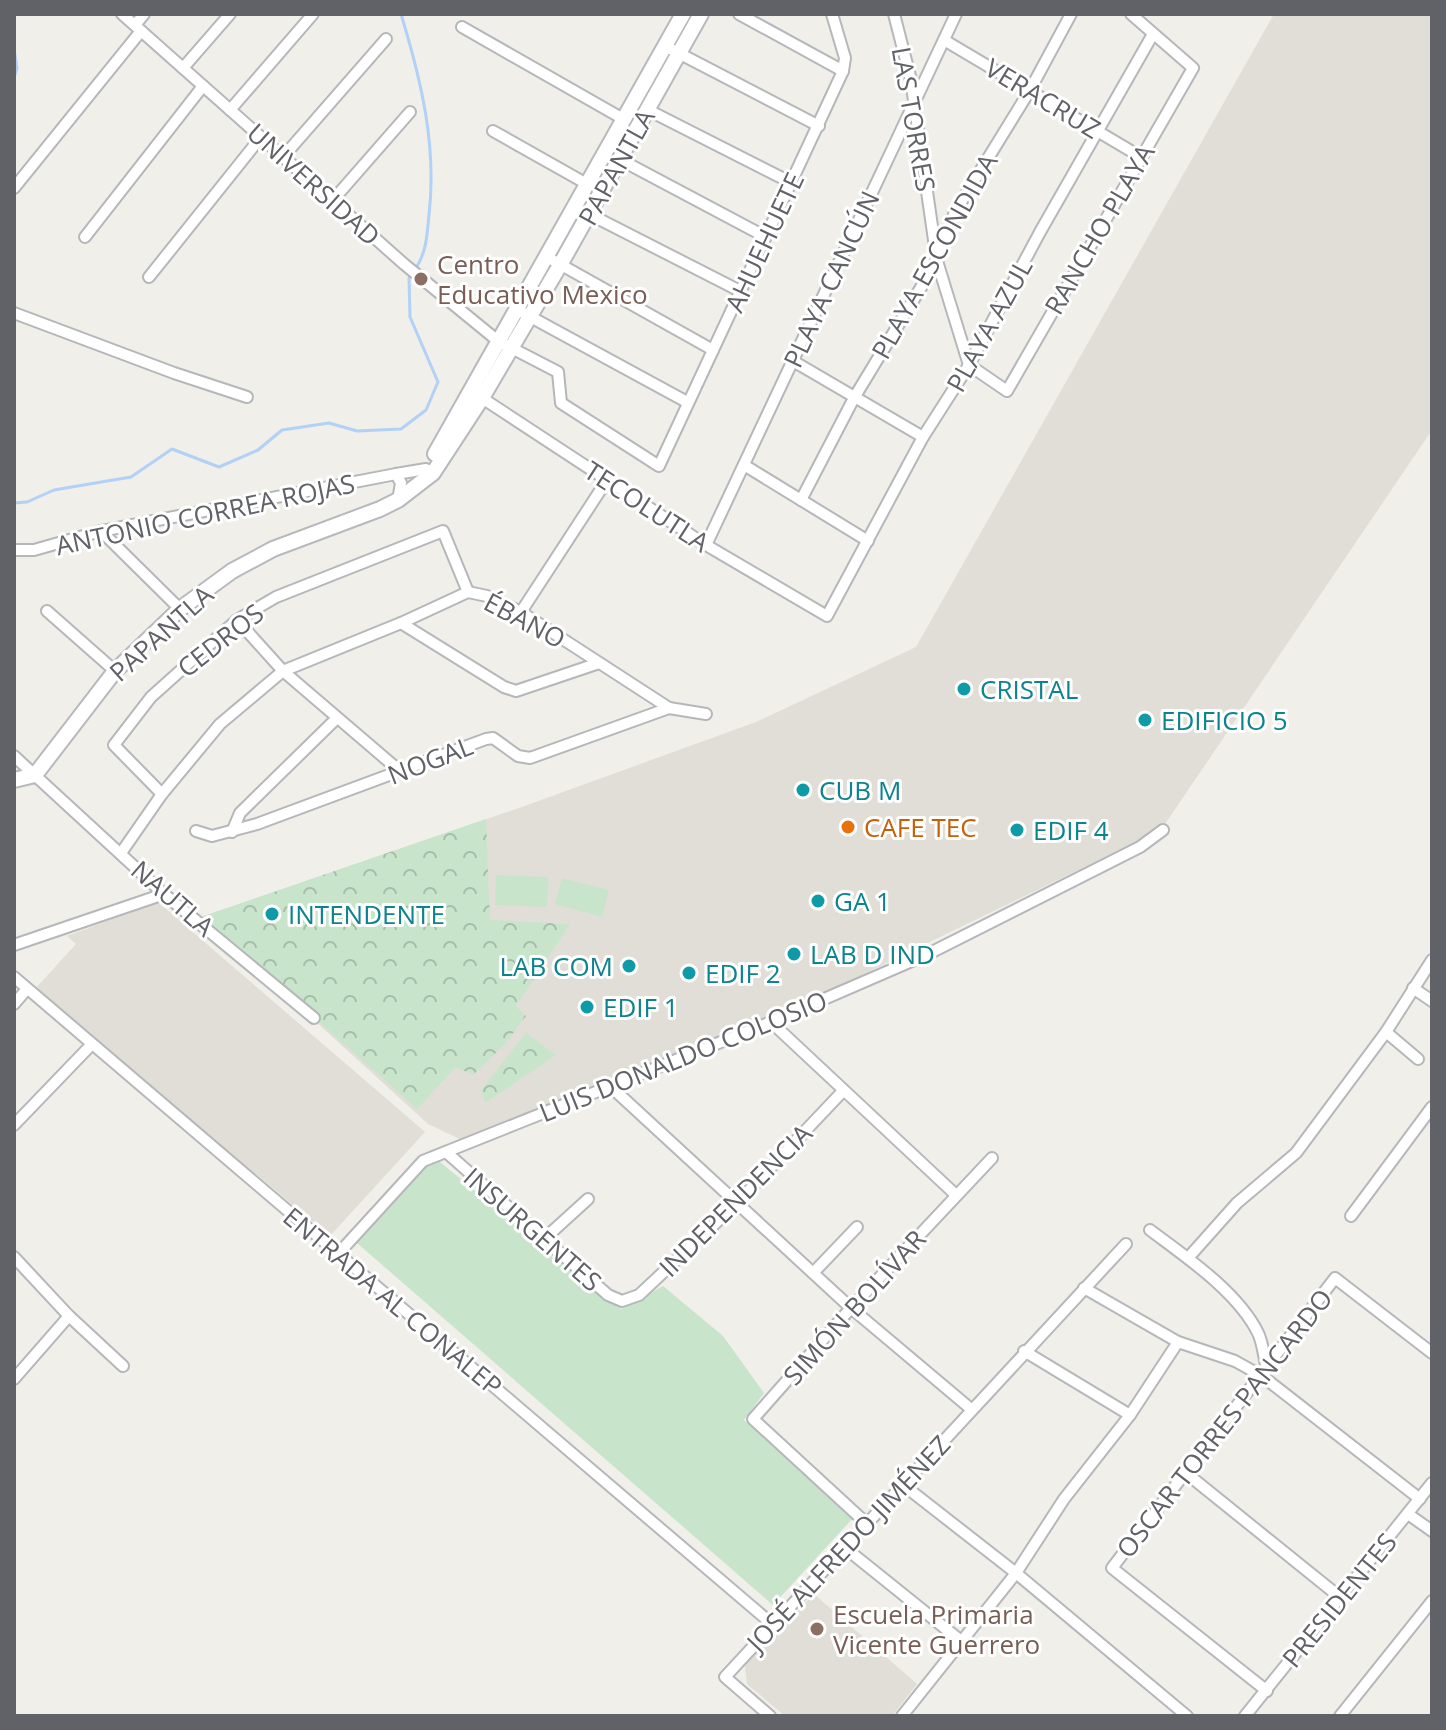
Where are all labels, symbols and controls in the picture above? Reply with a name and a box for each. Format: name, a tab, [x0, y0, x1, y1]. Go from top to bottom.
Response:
street label: LAS TORRES	[884, 44, 944, 194]
street label: VERACRUZ	[979, 49, 1107, 147]
street label: PAPANTLA	[569, 102, 663, 232]
street label: UNIVERSIDAD	[240, 115, 388, 253]
street label: RANCHO PLAYA	[1036, 137, 1163, 321]
street label: PLAYA ESCONDIDA	[863, 146, 1006, 365]
street label: AHUEHUETE	[716, 166, 812, 318]
street label: PLAYA CANCÚN	[774, 185, 888, 373]
place label: Centro Educativo Mexico	[437, 246, 648, 312]
street label: PLAYA AZUL	[938, 252, 1040, 398]
marker: Centro Educativo Mexico	[412, 270, 430, 288]
street label: TECOLUTLA	[578, 452, 717, 560]
street label: ANTONIO CORREA ROJAS	[52, 465, 358, 563]
street label: PAPANTLA	[101, 576, 221, 689]
street label: ÉBANO	[478, 584, 572, 656]
street label: CEDROS	[169, 595, 271, 685]
place label: CRISTAL	[980, 671, 1078, 707]
marker: CRISTAL	[955, 680, 973, 698]
place label: EDIFICIO 5	[1161, 702, 1288, 738]
marker: EDIFICIO 5	[1136, 711, 1154, 729]
street label: NOGAL	[382, 727, 478, 793]
place label: CUB M	[819, 772, 901, 808]
marker: CUB M	[794, 781, 812, 799]
place label: CAFE TEC	[864, 809, 977, 845]
place label: EDIF 4	[1033, 812, 1109, 848]
marker: CAFE TEC	[839, 818, 857, 836]
marker: EDIF 4	[1008, 821, 1026, 839]
street label: NAUTLA	[124, 852, 223, 945]
place label: GA 1	[834, 883, 891, 919]
marker: GA 1	[809, 892, 827, 910]
place label: INTENDENTE	[288, 896, 445, 932]
marker: INTENDENTE	[263, 905, 281, 923]
place label: LAB D IND	[810, 936, 935, 972]
marker: LAB D IND	[785, 945, 803, 963]
place label: LAB COM	[499, 948, 613, 984]
place label: EDIF 2	[705, 955, 781, 991]
marker: LAB COM	[620, 957, 638, 975]
marker: EDIF 2	[680, 964, 698, 982]
street label: LUIS DONALDO COLOSIO	[534, 982, 832, 1130]
place label: EDIF 1	[603, 989, 679, 1025]
marker: EDIF 1	[578, 998, 596, 1016]
street label: INDEPENDENCIA	[651, 1115, 820, 1284]
street label: INSURGENTES	[456, 1159, 610, 1299]
street label: ENTRADA AL CONALEP	[276, 1199, 510, 1403]
street label: SIMÓN BOLÍVAR	[775, 1222, 933, 1392]
street label: OSCAR TORRES PANCARDO	[1108, 1281, 1340, 1565]
street label: JOSÉ ALFREDO JIMÉNEZ	[736, 1427, 958, 1661]
street label: PRESIDENTES	[1274, 1525, 1404, 1675]
place label: Escuela Primaria Vicente Guerrero	[833, 1596, 1040, 1662]
marker: Escuela Primaria Vicente Guerrero	[808, 1620, 826, 1638]

